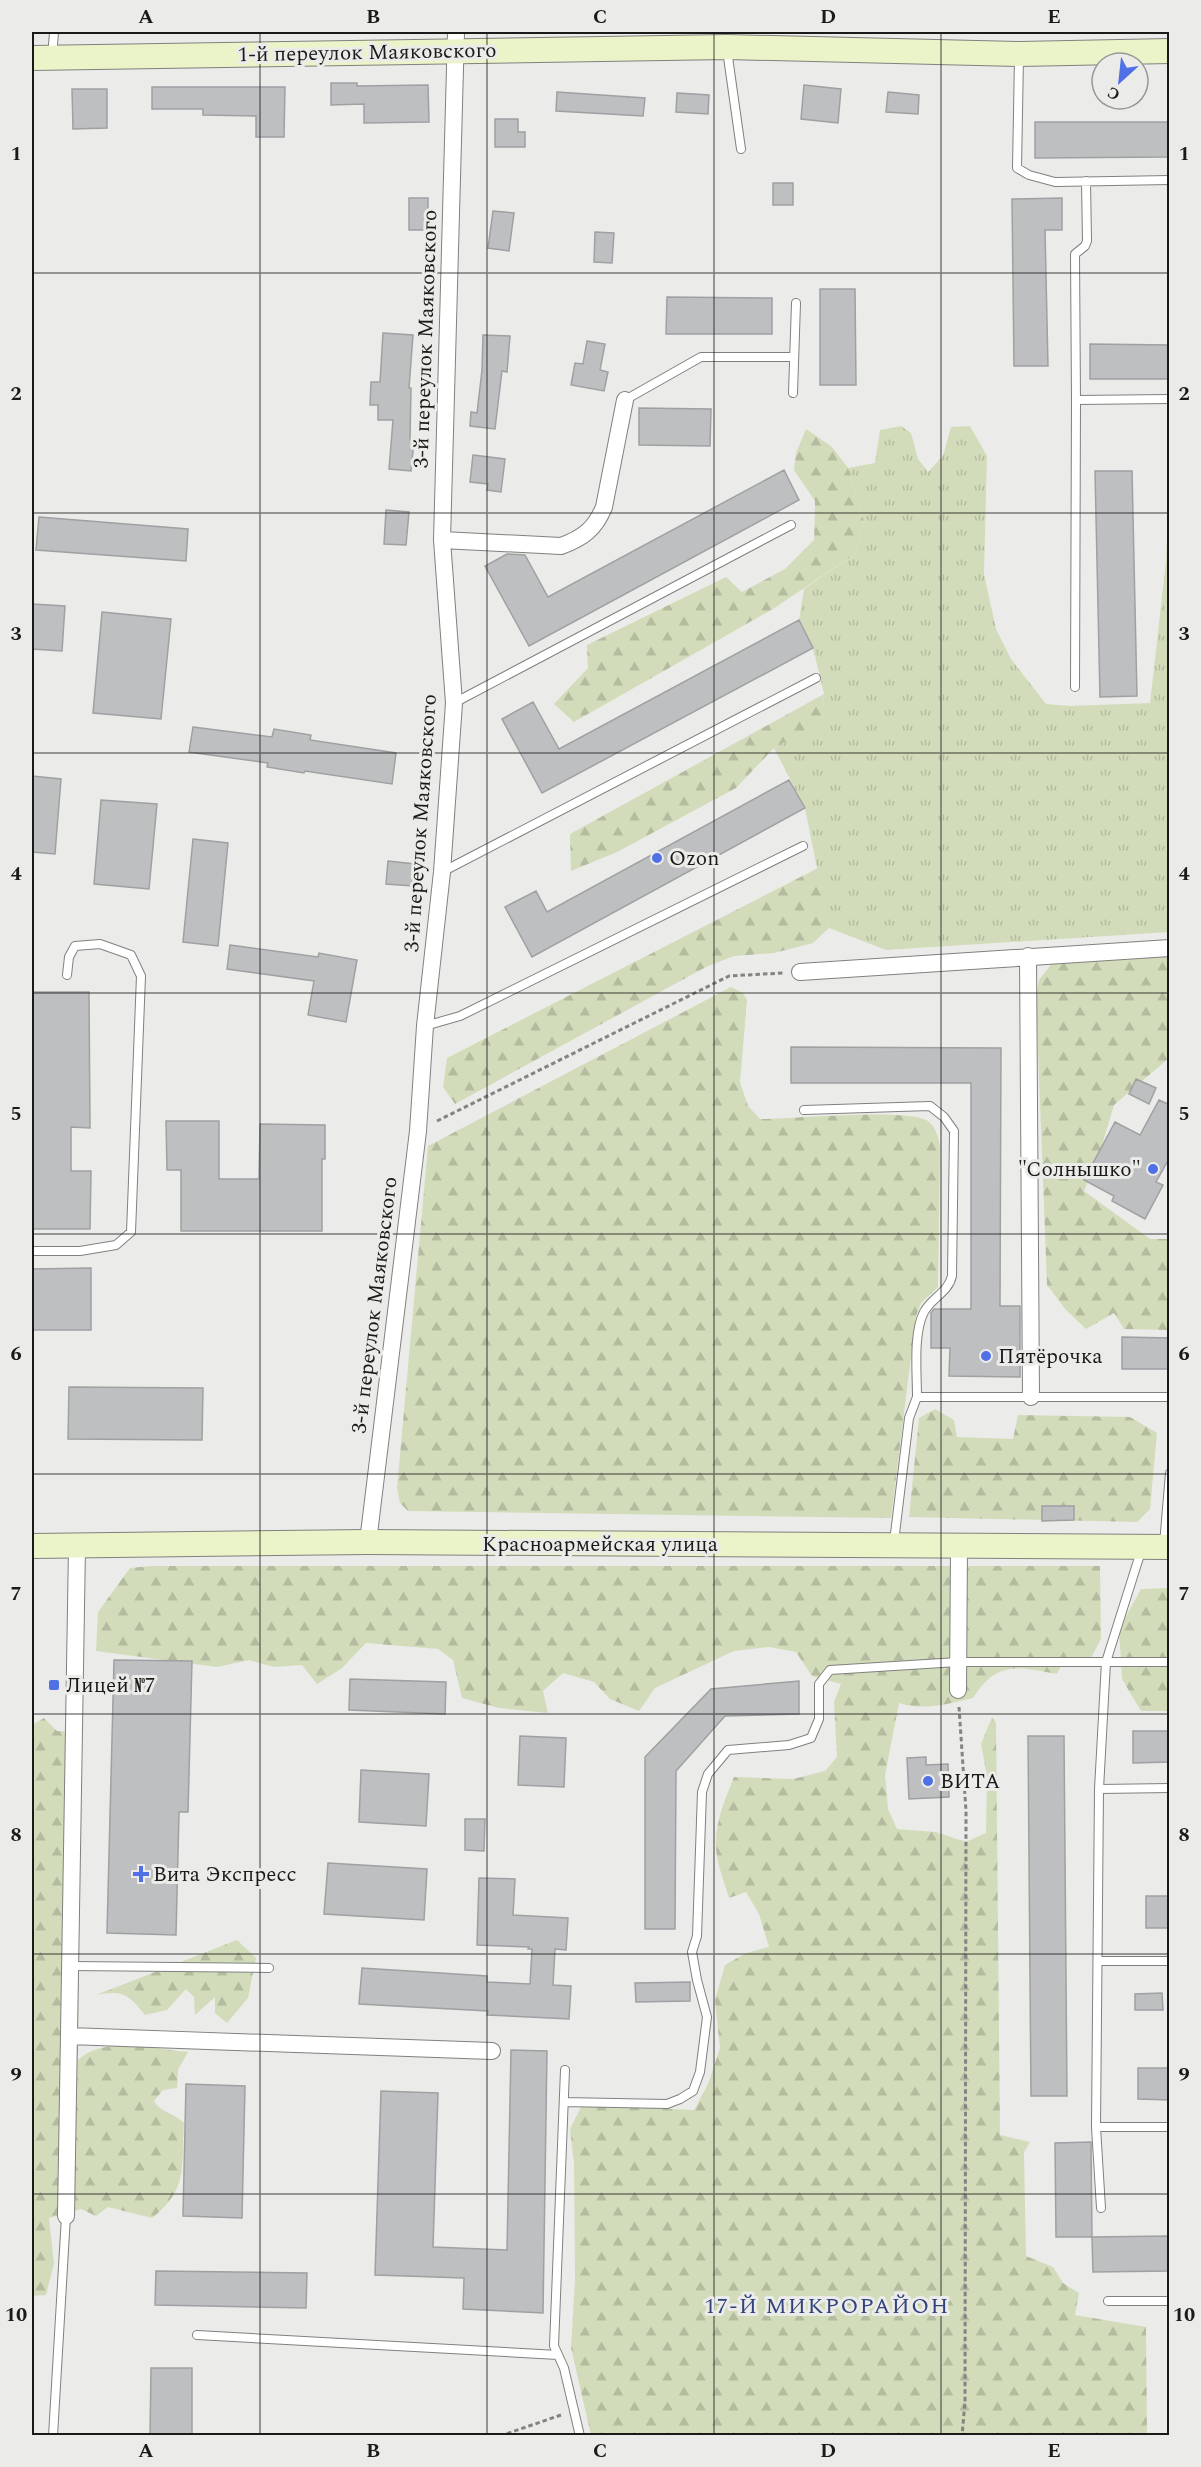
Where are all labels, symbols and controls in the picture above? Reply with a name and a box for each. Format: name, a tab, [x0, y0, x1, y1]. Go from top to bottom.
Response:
text: A	[138, 2, 154, 32]
text: B	[366, 2, 380, 32]
text: C	[593, 2, 607, 32]
text: D	[820, 2, 836, 32]
text: E	[1047, 2, 1061, 32]
street label: 1-й переулок Маяковского	[237, 35, 497, 71]
north arrow	[1090, 51, 1150, 111]
text: С	[1103, 80, 1124, 107]
text: 1	[10, 139, 22, 169]
text: 1	[1178, 139, 1190, 169]
street label: 3-й переулок Маяковского	[405, 209, 447, 469]
text: 2	[10, 379, 22, 409]
text: 2	[1178, 379, 1190, 409]
text: 3	[10, 619, 22, 649]
text: 3	[1178, 619, 1190, 649]
street label: 3-й переулок Маяковского	[396, 693, 446, 953]
place label: Ozon	[669, 843, 719, 875]
marker: Ozon	[650, 851, 664, 865]
text: 4	[10, 859, 22, 889]
text: 4	[1178, 859, 1190, 889]
text: 5	[10, 1099, 22, 1129]
text: 5	[1178, 1099, 1190, 1129]
place label: "Солнышко"	[1018, 1154, 1141, 1186]
marker: "Солнышко"	[1146, 1162, 1160, 1176]
street label: 3-й переулок Маяковского	[343, 1175, 407, 1436]
text: 6	[10, 1339, 22, 1369]
text: 6	[1178, 1339, 1190, 1369]
place label: Пятёрочка	[998, 1341, 1103, 1373]
marker: Пятёрочка	[979, 1349, 993, 1363]
street label: Красноармейская улица	[482, 1529, 719, 1561]
text: 7	[10, 1579, 22, 1609]
text: 7	[1178, 1579, 1190, 1609]
place label: Лицей №7	[66, 1670, 155, 1702]
marker: Лицей №7	[47, 1678, 61, 1692]
place label: ВИТА	[940, 1766, 1001, 1798]
marker: ВИТА	[921, 1774, 935, 1788]
text: 8	[10, 1820, 22, 1850]
text: 8	[1178, 1820, 1190, 1850]
place label: Вита Экспресс	[153, 1859, 297, 1891]
marker: Вита Экспресс	[134, 1867, 148, 1881]
text: 9	[10, 2060, 22, 2090]
text: 9	[1178, 2060, 1190, 2090]
district label: 17-Й МИКРОРАЙОН	[704, 2290, 950, 2323]
text: 10	[5, 2300, 27, 2330]
text: 10	[1173, 2300, 1195, 2330]
text: A	[138, 2436, 154, 2466]
text: B	[366, 2436, 380, 2466]
text: C	[593, 2436, 607, 2466]
text: D	[820, 2436, 836, 2466]
text: E	[1047, 2436, 1061, 2466]

